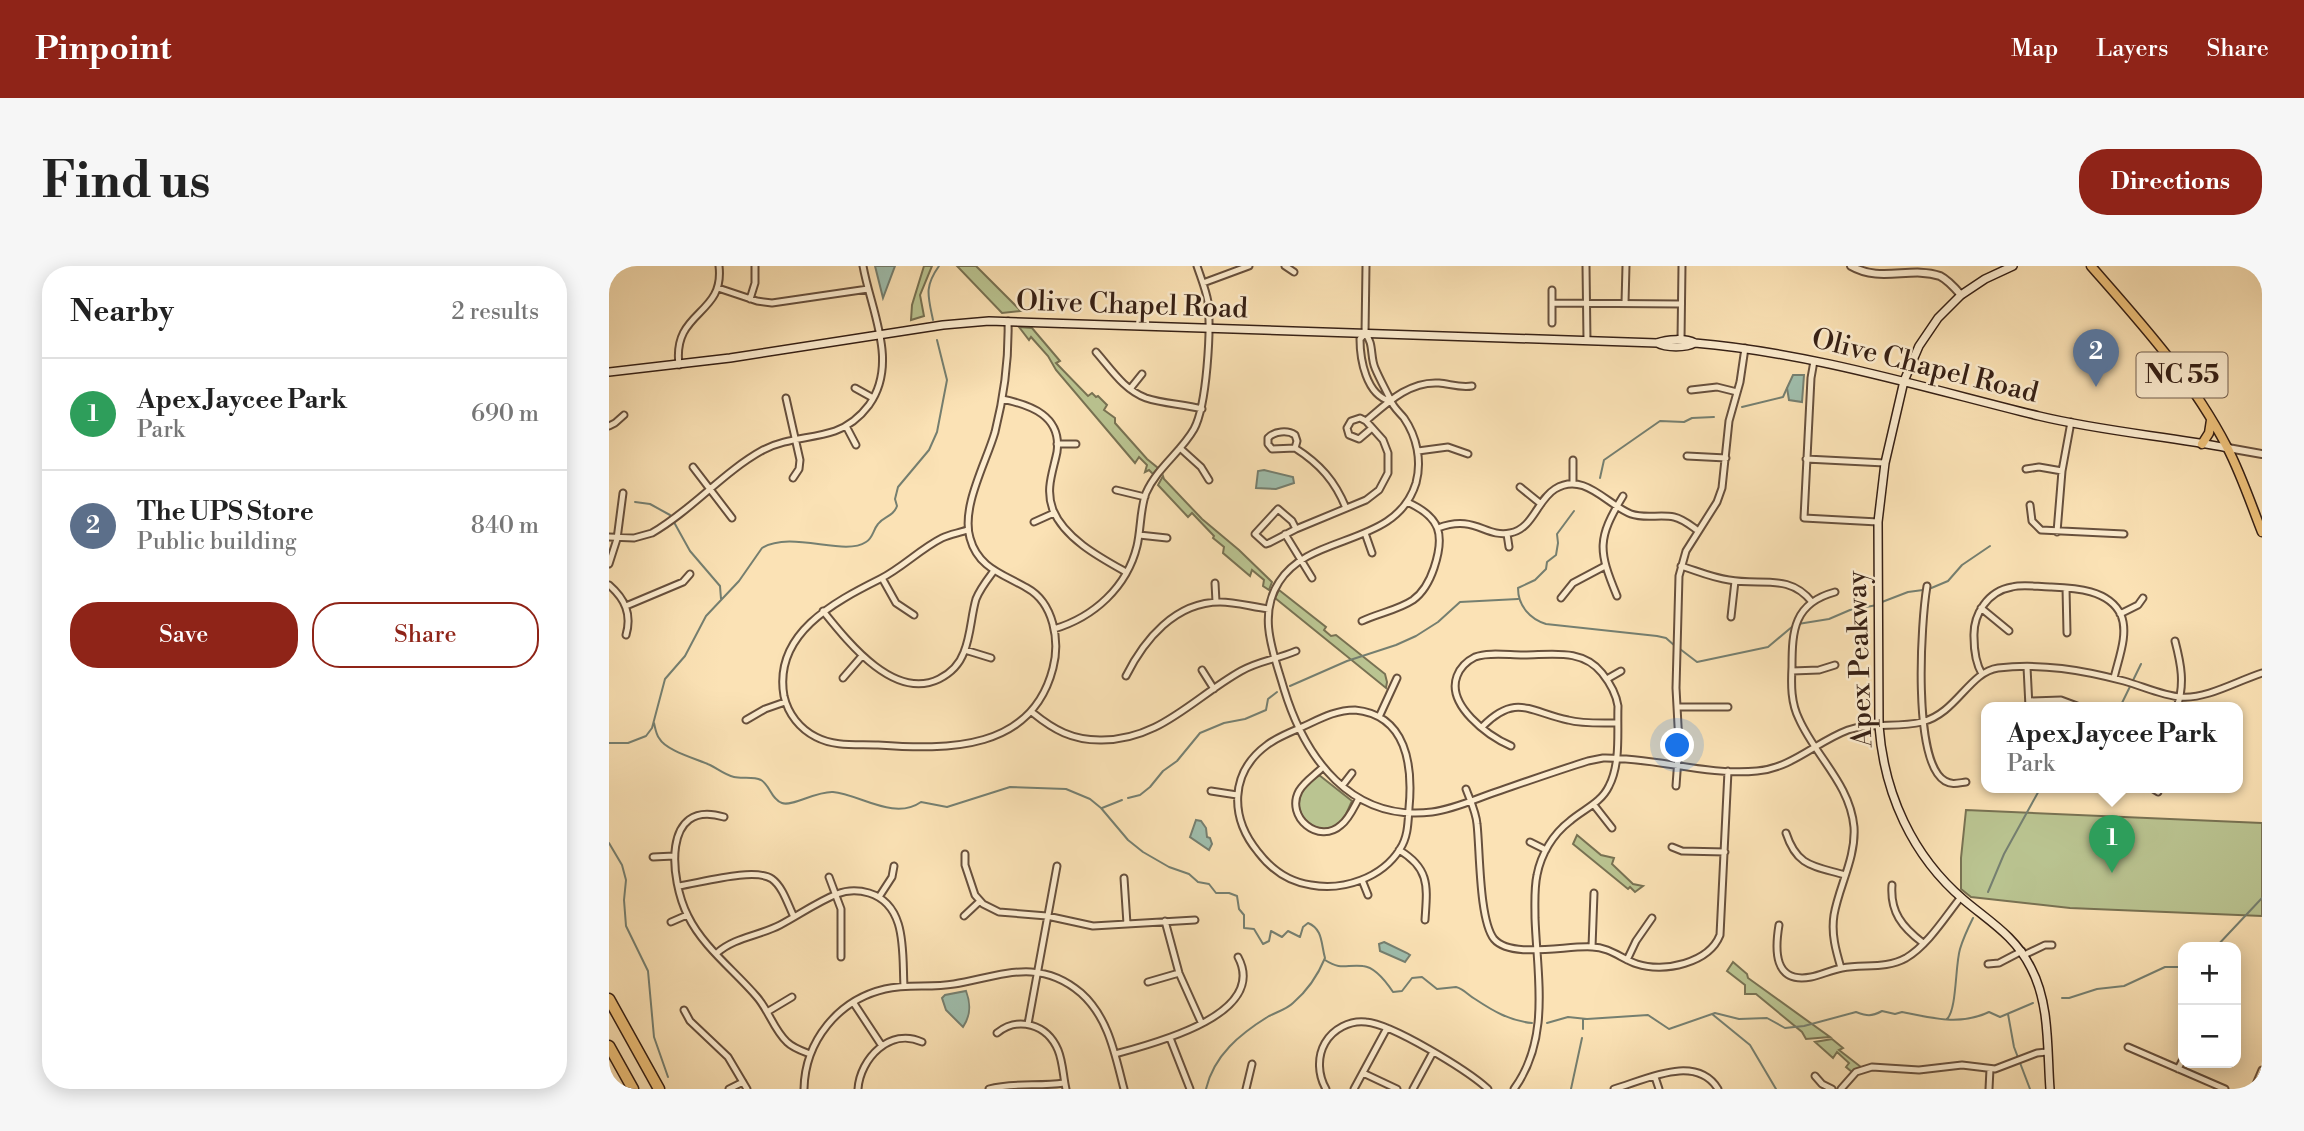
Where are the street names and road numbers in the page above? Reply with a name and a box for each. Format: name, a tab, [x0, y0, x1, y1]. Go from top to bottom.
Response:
street label: Olive Chapel Road	[1015, 283, 1249, 327]
street label: Olive Chapel Road	[1808, 321, 2042, 411]
road number: NC 55	[2137, 352, 2227, 398]
street label: Apex Peakway	[1839, 570, 1881, 749]

